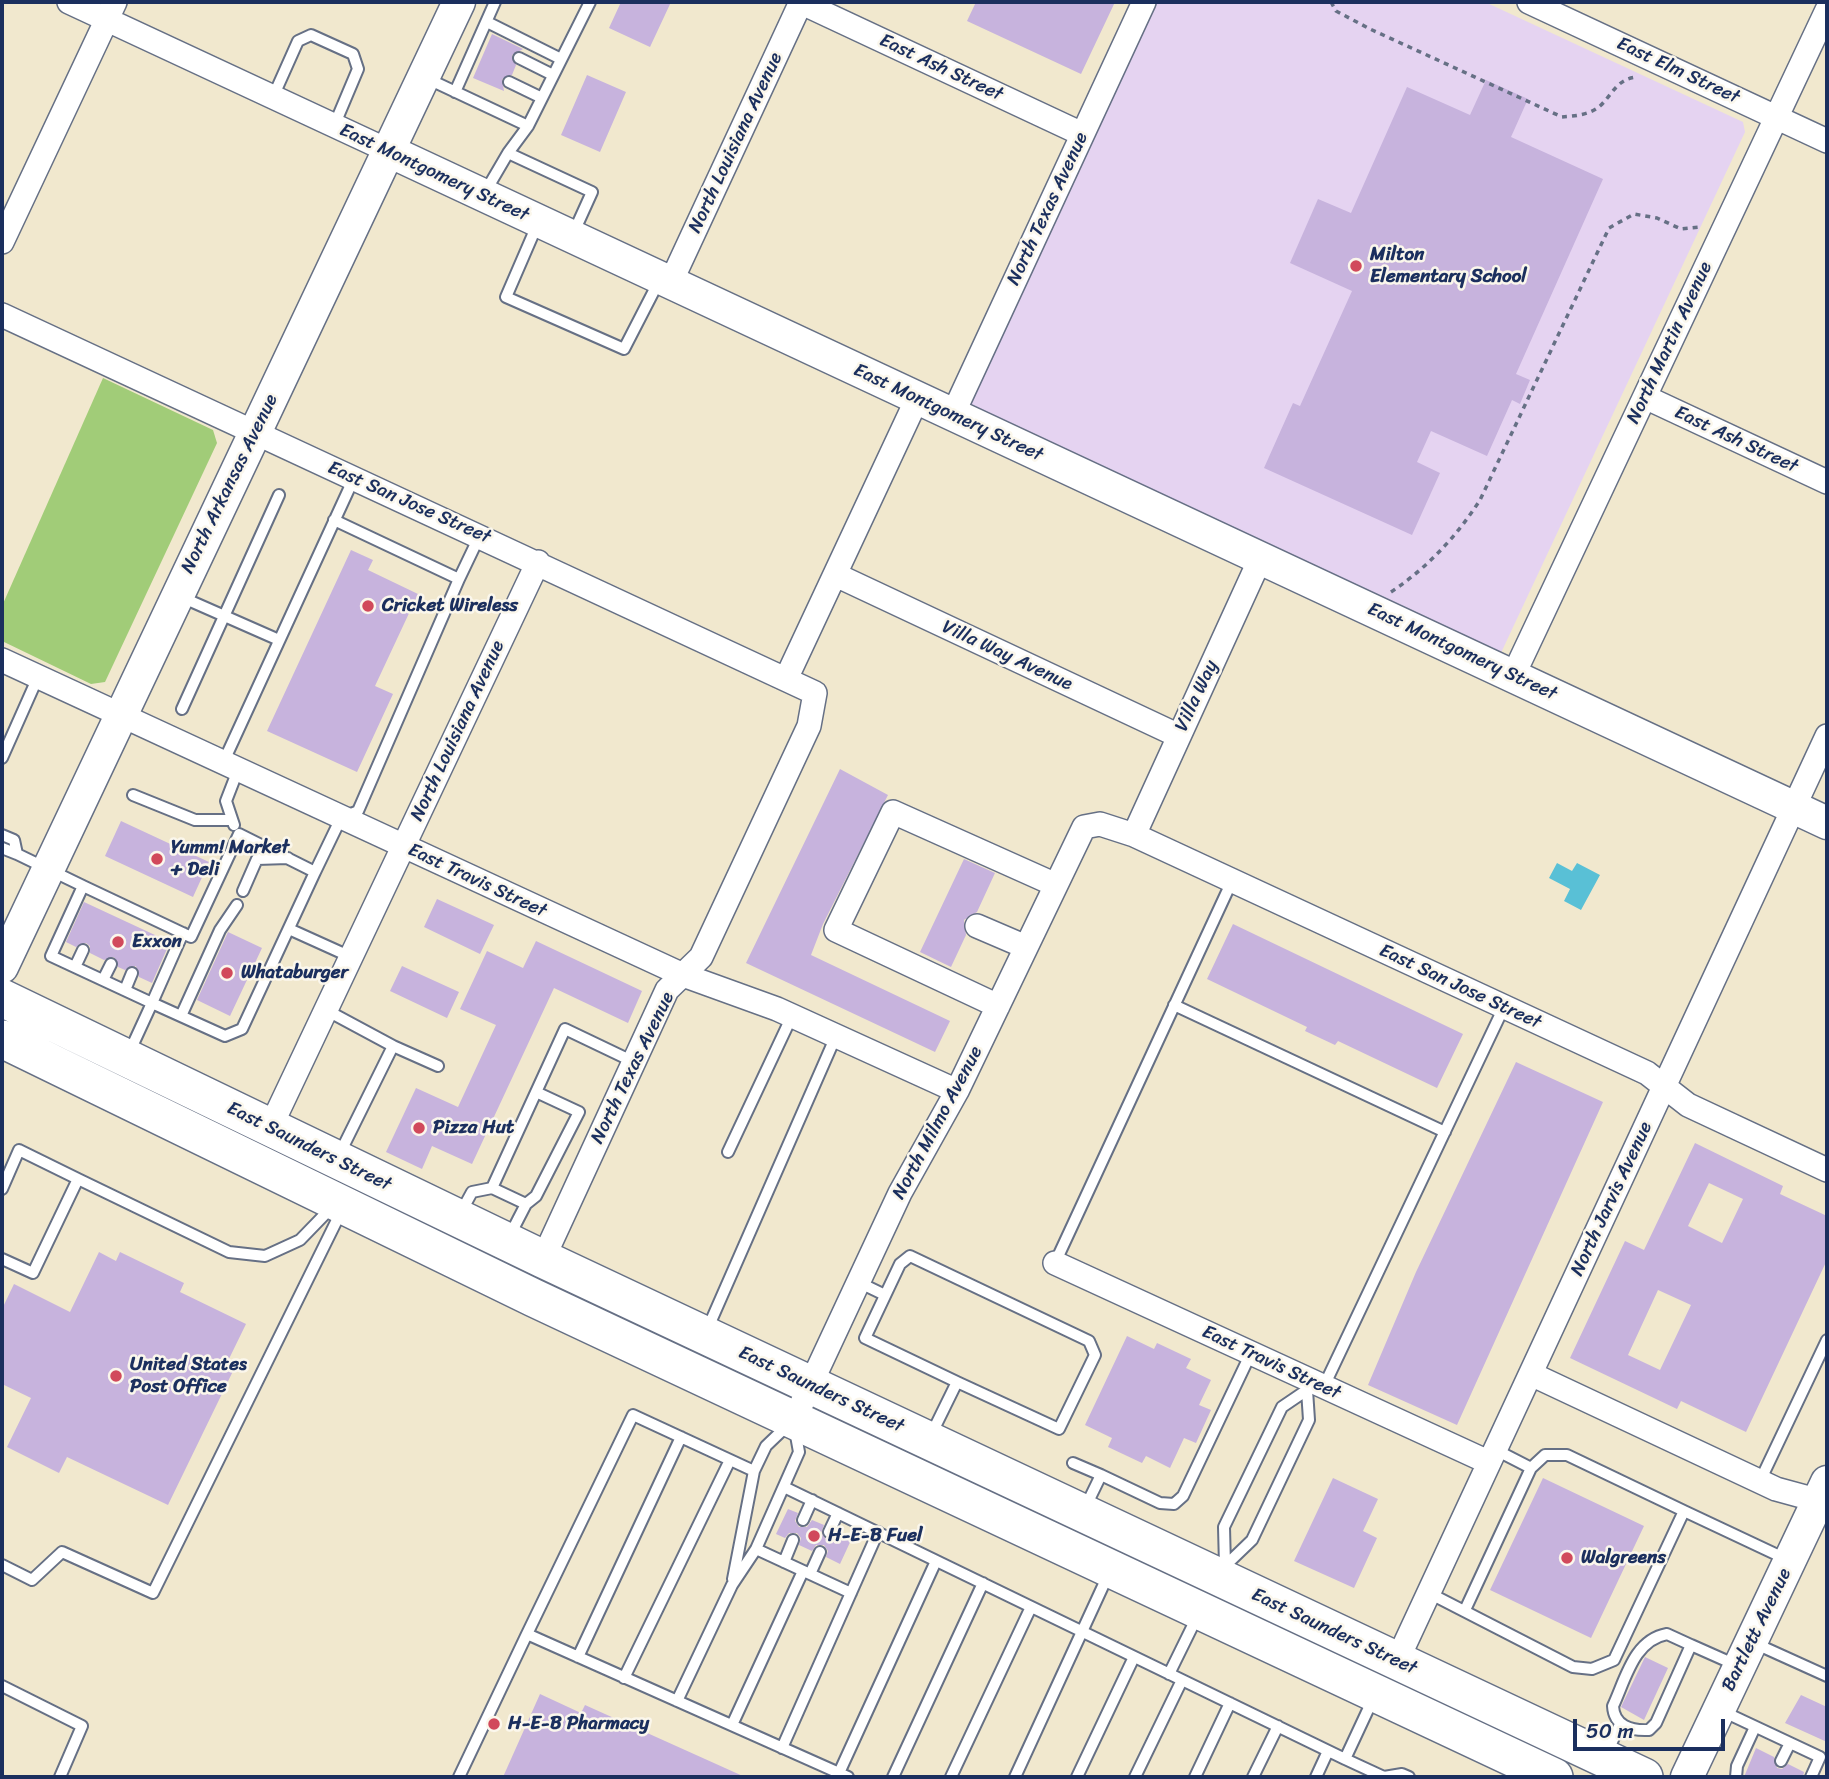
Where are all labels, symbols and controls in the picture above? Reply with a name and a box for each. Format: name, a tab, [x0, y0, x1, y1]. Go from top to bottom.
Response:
street label: East Ash Street	[876, 29, 1006, 107]
street label: East Elm Street	[1613, 33, 1743, 109]
street label: North Louisiana Avenue	[684, 49, 788, 237]
street label: East Montgomery Street	[336, 119, 532, 227]
street label: North Texas Avenue	[1003, 129, 1093, 289]
place label: Milton Elementary School	[1370, 244, 1527, 288]
marker: Milton Elementary School	[1348, 258, 1364, 274]
street label: North Martin Avenue	[1622, 258, 1718, 428]
street label: East Montgomery Street	[850, 359, 1046, 467]
street label: North Arkansas Avenue	[177, 391, 283, 577]
street label: East Ash Street	[1671, 401, 1801, 479]
street label: East San Jose Street	[324, 457, 494, 549]
place label: Cricket Wireless	[382, 595, 518, 617]
marker: Cricket Wireless	[360, 598, 376, 614]
street label: East Montgomery Street	[1364, 598, 1560, 706]
street label: Villa Way Avenue	[938, 616, 1076, 696]
street label: North Louisiana Avenue	[406, 637, 510, 825]
street label: Villa Way	[1171, 657, 1223, 735]
place label: Yumm! Market + Deli	[171, 837, 289, 881]
street label: East Travis Street	[404, 839, 550, 923]
marker: Yumm! Market + Deli	[149, 851, 165, 867]
place label: Exxon	[132, 931, 182, 953]
marker: Exxon	[110, 934, 126, 950]
street label: East San Jose Street	[1375, 939, 1545, 1035]
place label: Whataburger	[241, 962, 348, 984]
marker: Whataburger	[219, 965, 235, 981]
street label: North Texas Avenue	[586, 988, 680, 1148]
street label: North Milmo Avenue	[888, 1043, 988, 1203]
street label: East Saunders Street	[223, 1097, 395, 1197]
place label: Pizza Hut	[433, 1117, 514, 1139]
street label: North Jarvis Avenue	[1566, 1118, 1658, 1280]
marker: Pizza Hut	[411, 1120, 427, 1136]
street label: East Travis Street	[1198, 1321, 1344, 1405]
street label: East Saunders Street	[735, 1342, 907, 1438]
place label: United States Post Office	[130, 1354, 247, 1398]
marker: United States Post Office	[108, 1368, 124, 1384]
place label: H-E-B Fuel	[828, 1525, 922, 1547]
marker: H-E-B Fuel	[806, 1528, 822, 1544]
place label: Walgreens	[1581, 1547, 1666, 1569]
marker: Walgreens	[1559, 1550, 1575, 1566]
street label: Bartlett Avenue	[1717, 1565, 1797, 1695]
street label: East Saunders Street	[1248, 1584, 1420, 1680]
scale bar	[1577, 1706, 1729, 1750]
text: 50 m	[1586, 1712, 1634, 1750]
place label: H-E-B Pharmacy	[508, 1713, 649, 1735]
marker: H-E-B Pharmacy	[486, 1716, 502, 1732]

